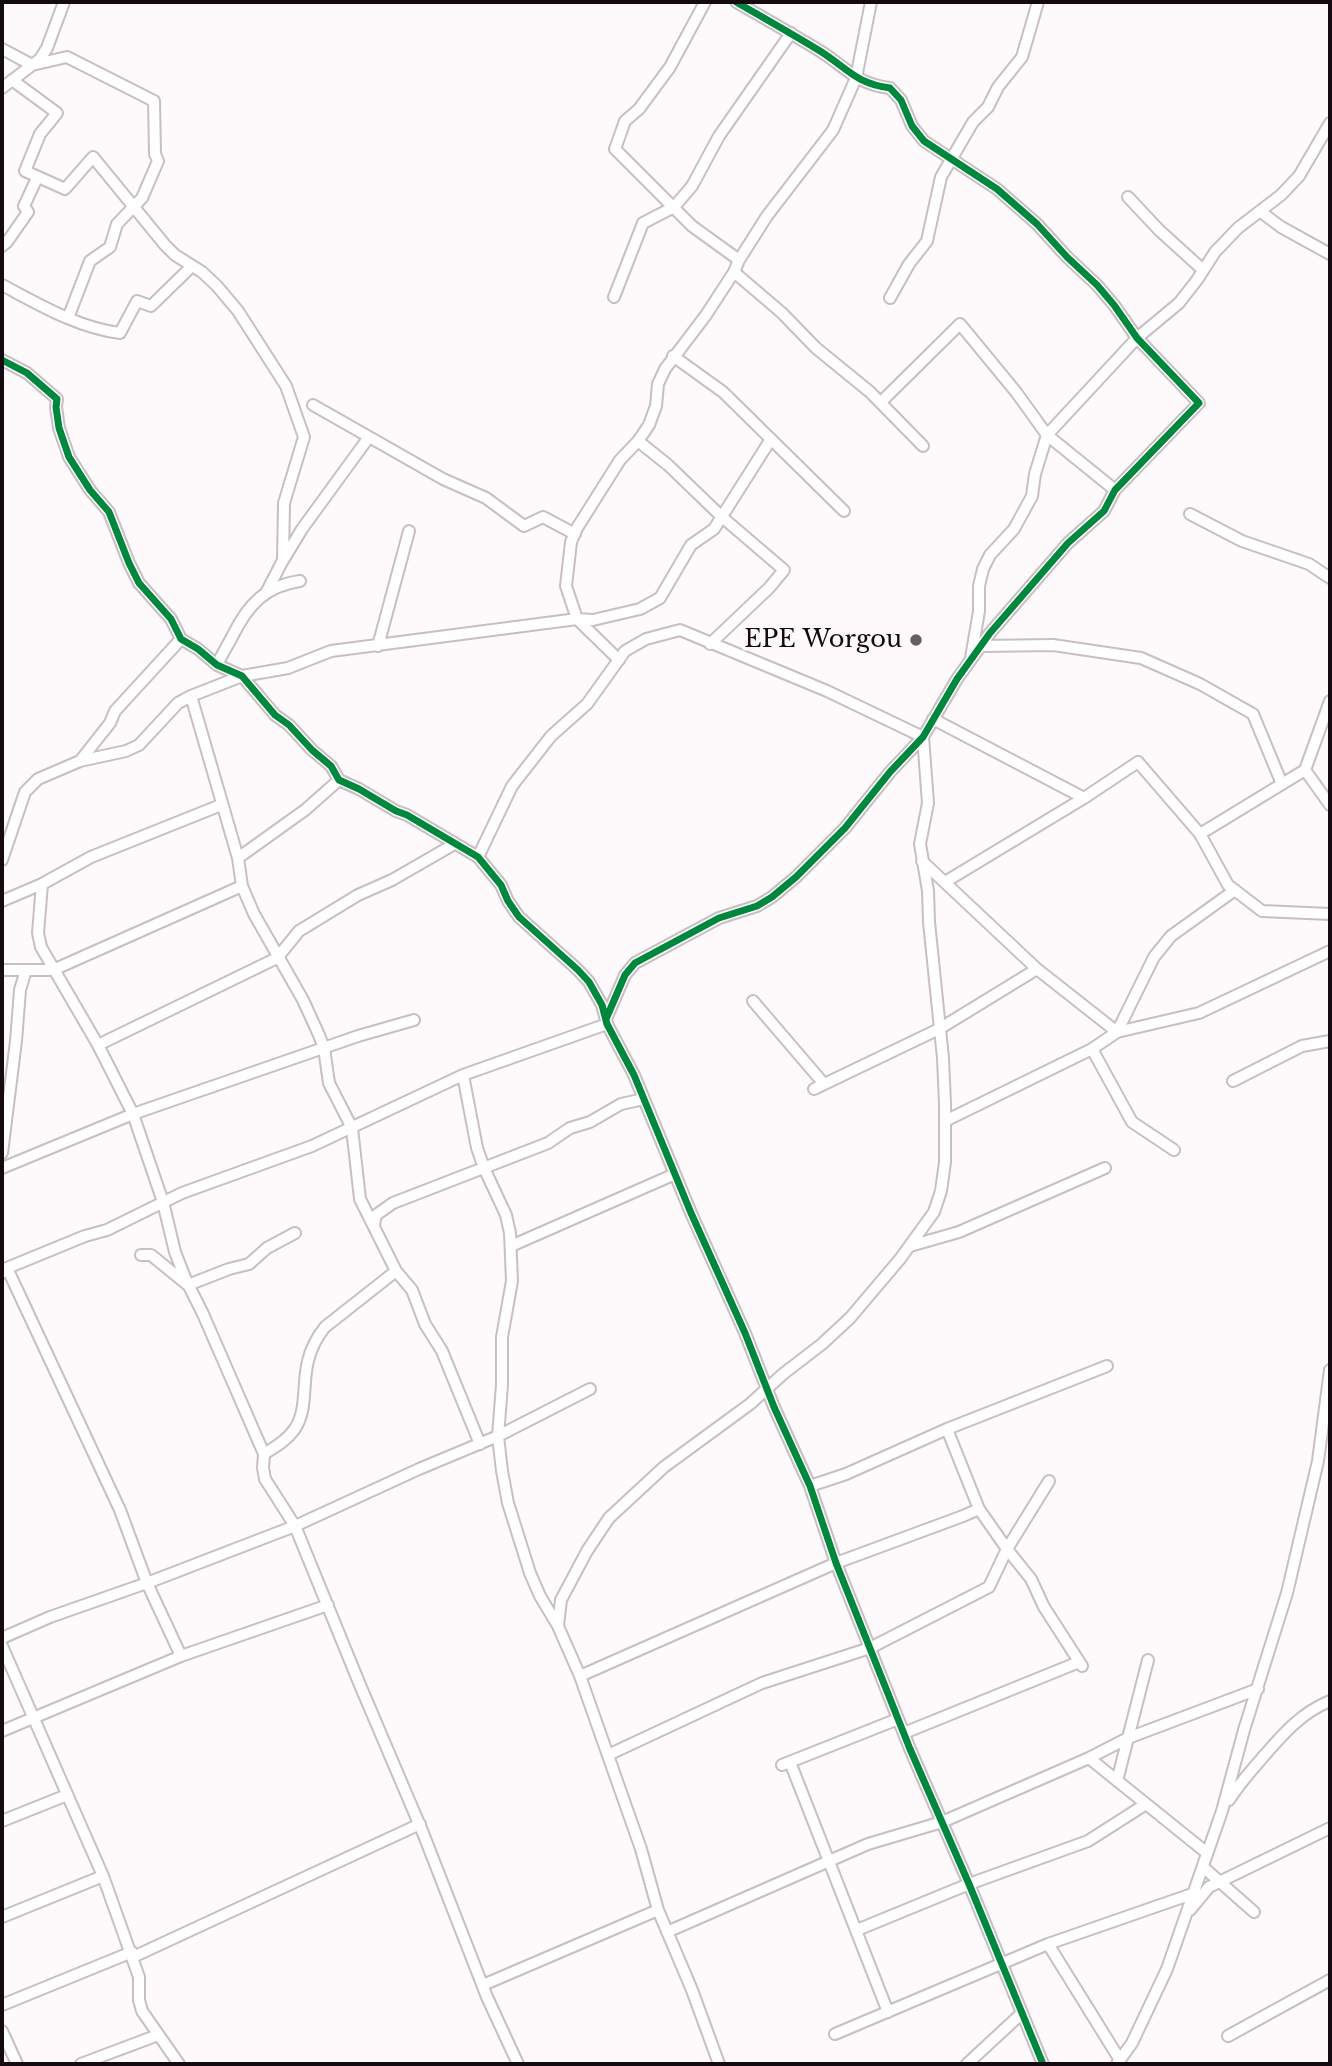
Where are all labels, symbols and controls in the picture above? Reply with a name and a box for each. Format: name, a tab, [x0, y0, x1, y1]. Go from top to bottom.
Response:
place label: EPE Worgou	[744, 626, 902, 654]
marker: EPE Worgou	[908, 632, 924, 648]

